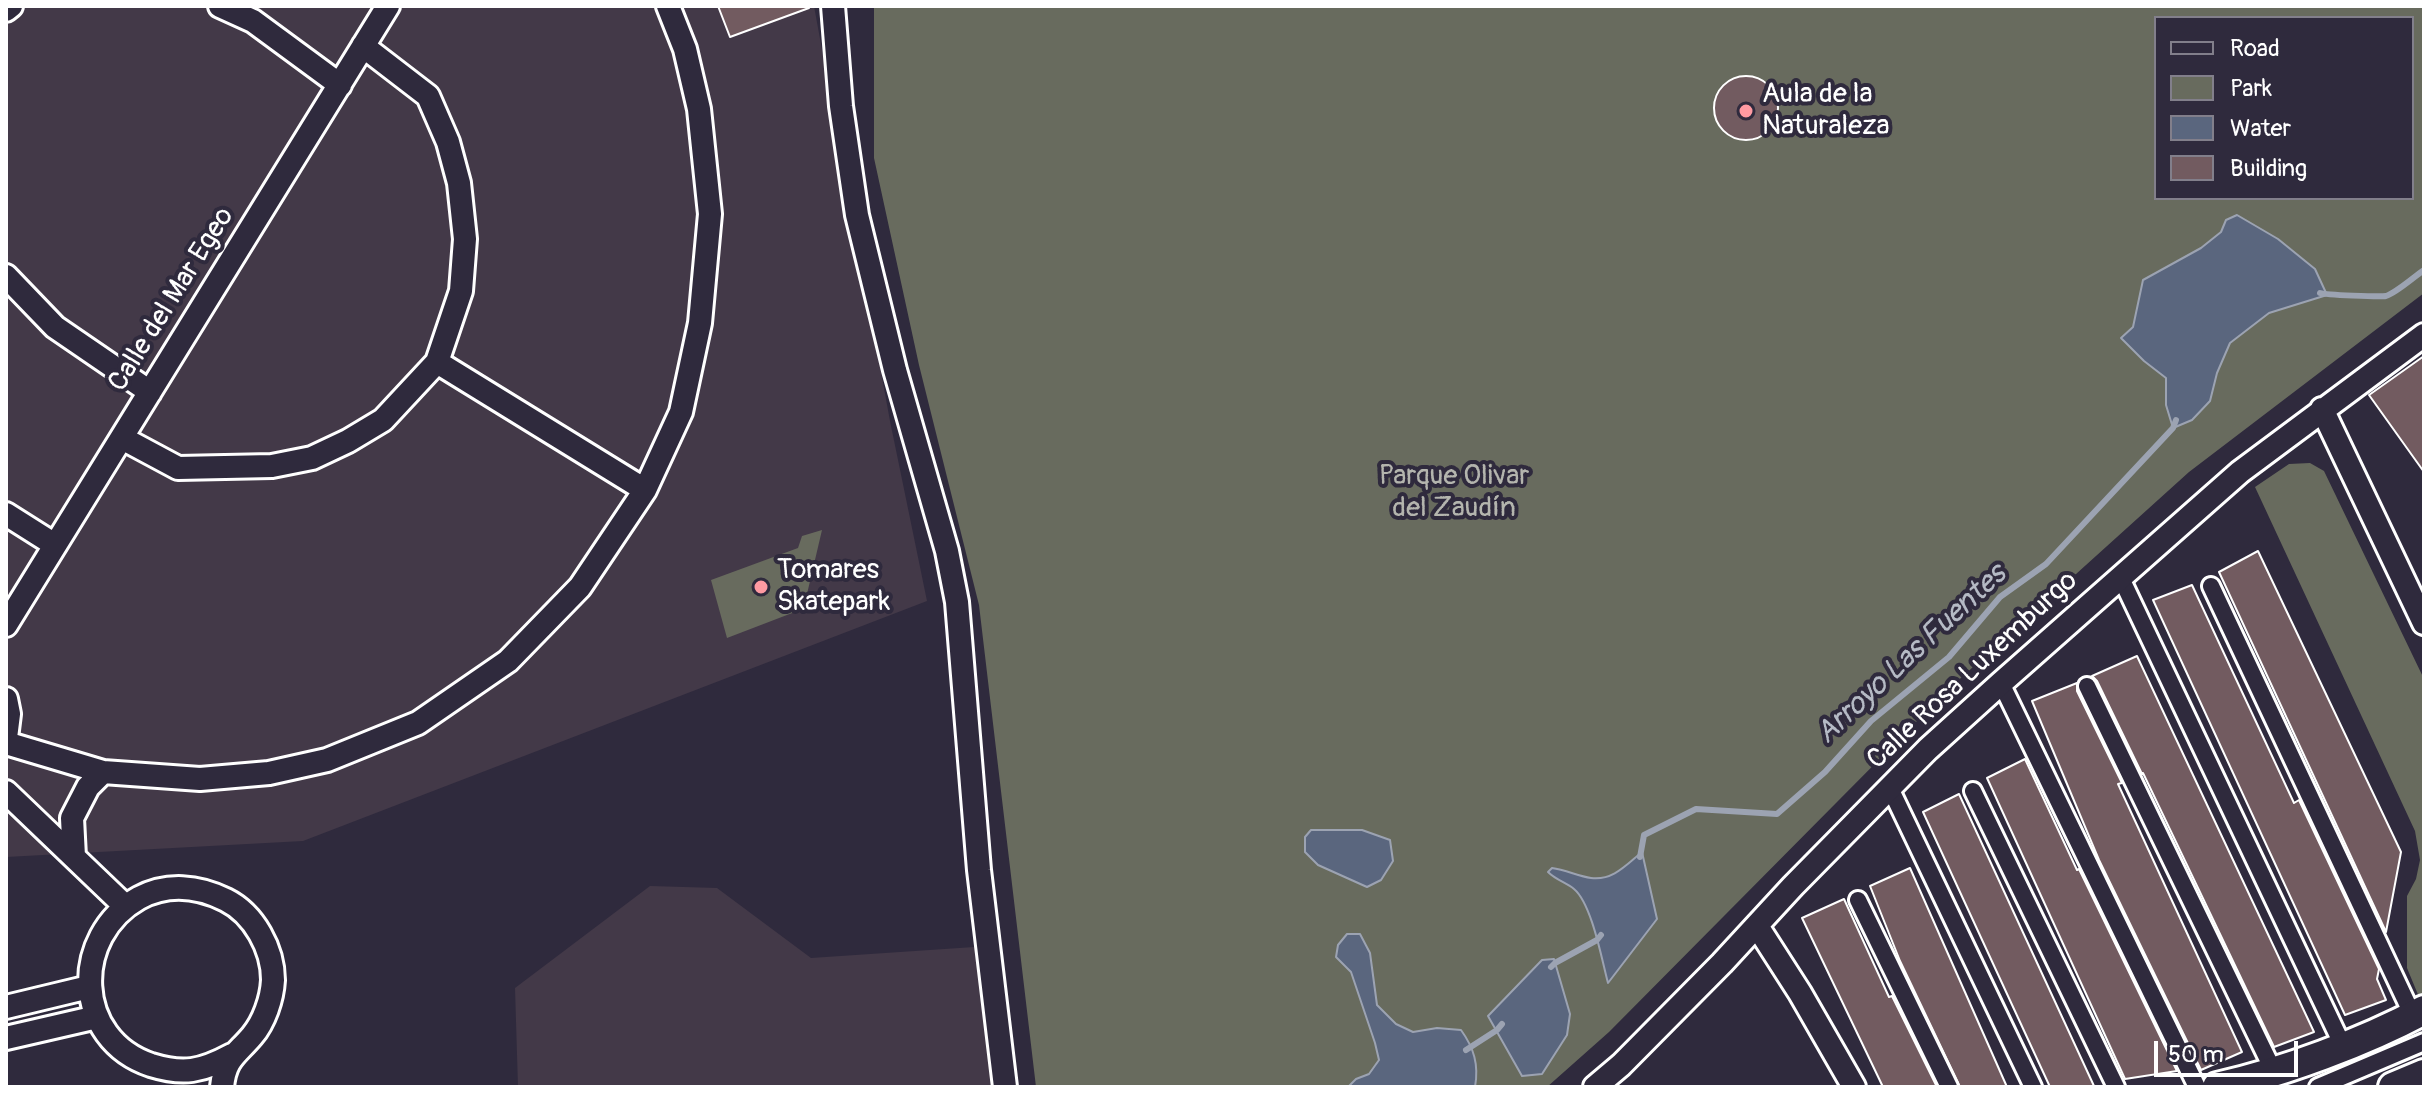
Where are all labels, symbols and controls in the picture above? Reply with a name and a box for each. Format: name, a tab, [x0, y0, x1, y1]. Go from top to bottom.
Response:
legend	[2154, 16, 2414, 200]
text: Road	[2230, 34, 2280, 63]
text: Park	[2230, 74, 2272, 103]
place label: Aula de la Naturaleza	[1762, 78, 1890, 144]
marker: Aula de la Naturaleza	[1737, 102, 1755, 120]
text: Water	[2230, 114, 2291, 143]
text: Building	[2230, 154, 2307, 183]
street label: Calle del Mar Egeo	[102, 202, 242, 398]
park label: Parque Olivar del Zaudín	[1379, 460, 1529, 526]
place label: Tomares Skatepark	[777, 554, 890, 620]
water label: Arroyo Las Fuentes	[1809, 558, 2015, 752]
street label: Calle Rosa Luxemburgo	[1861, 565, 2085, 777]
marker: Tomares Skatepark	[752, 578, 770, 596]
scale bar	[2158, 1025, 2302, 1075]
text: 50 m	[2168, 1040, 2224, 1069]

